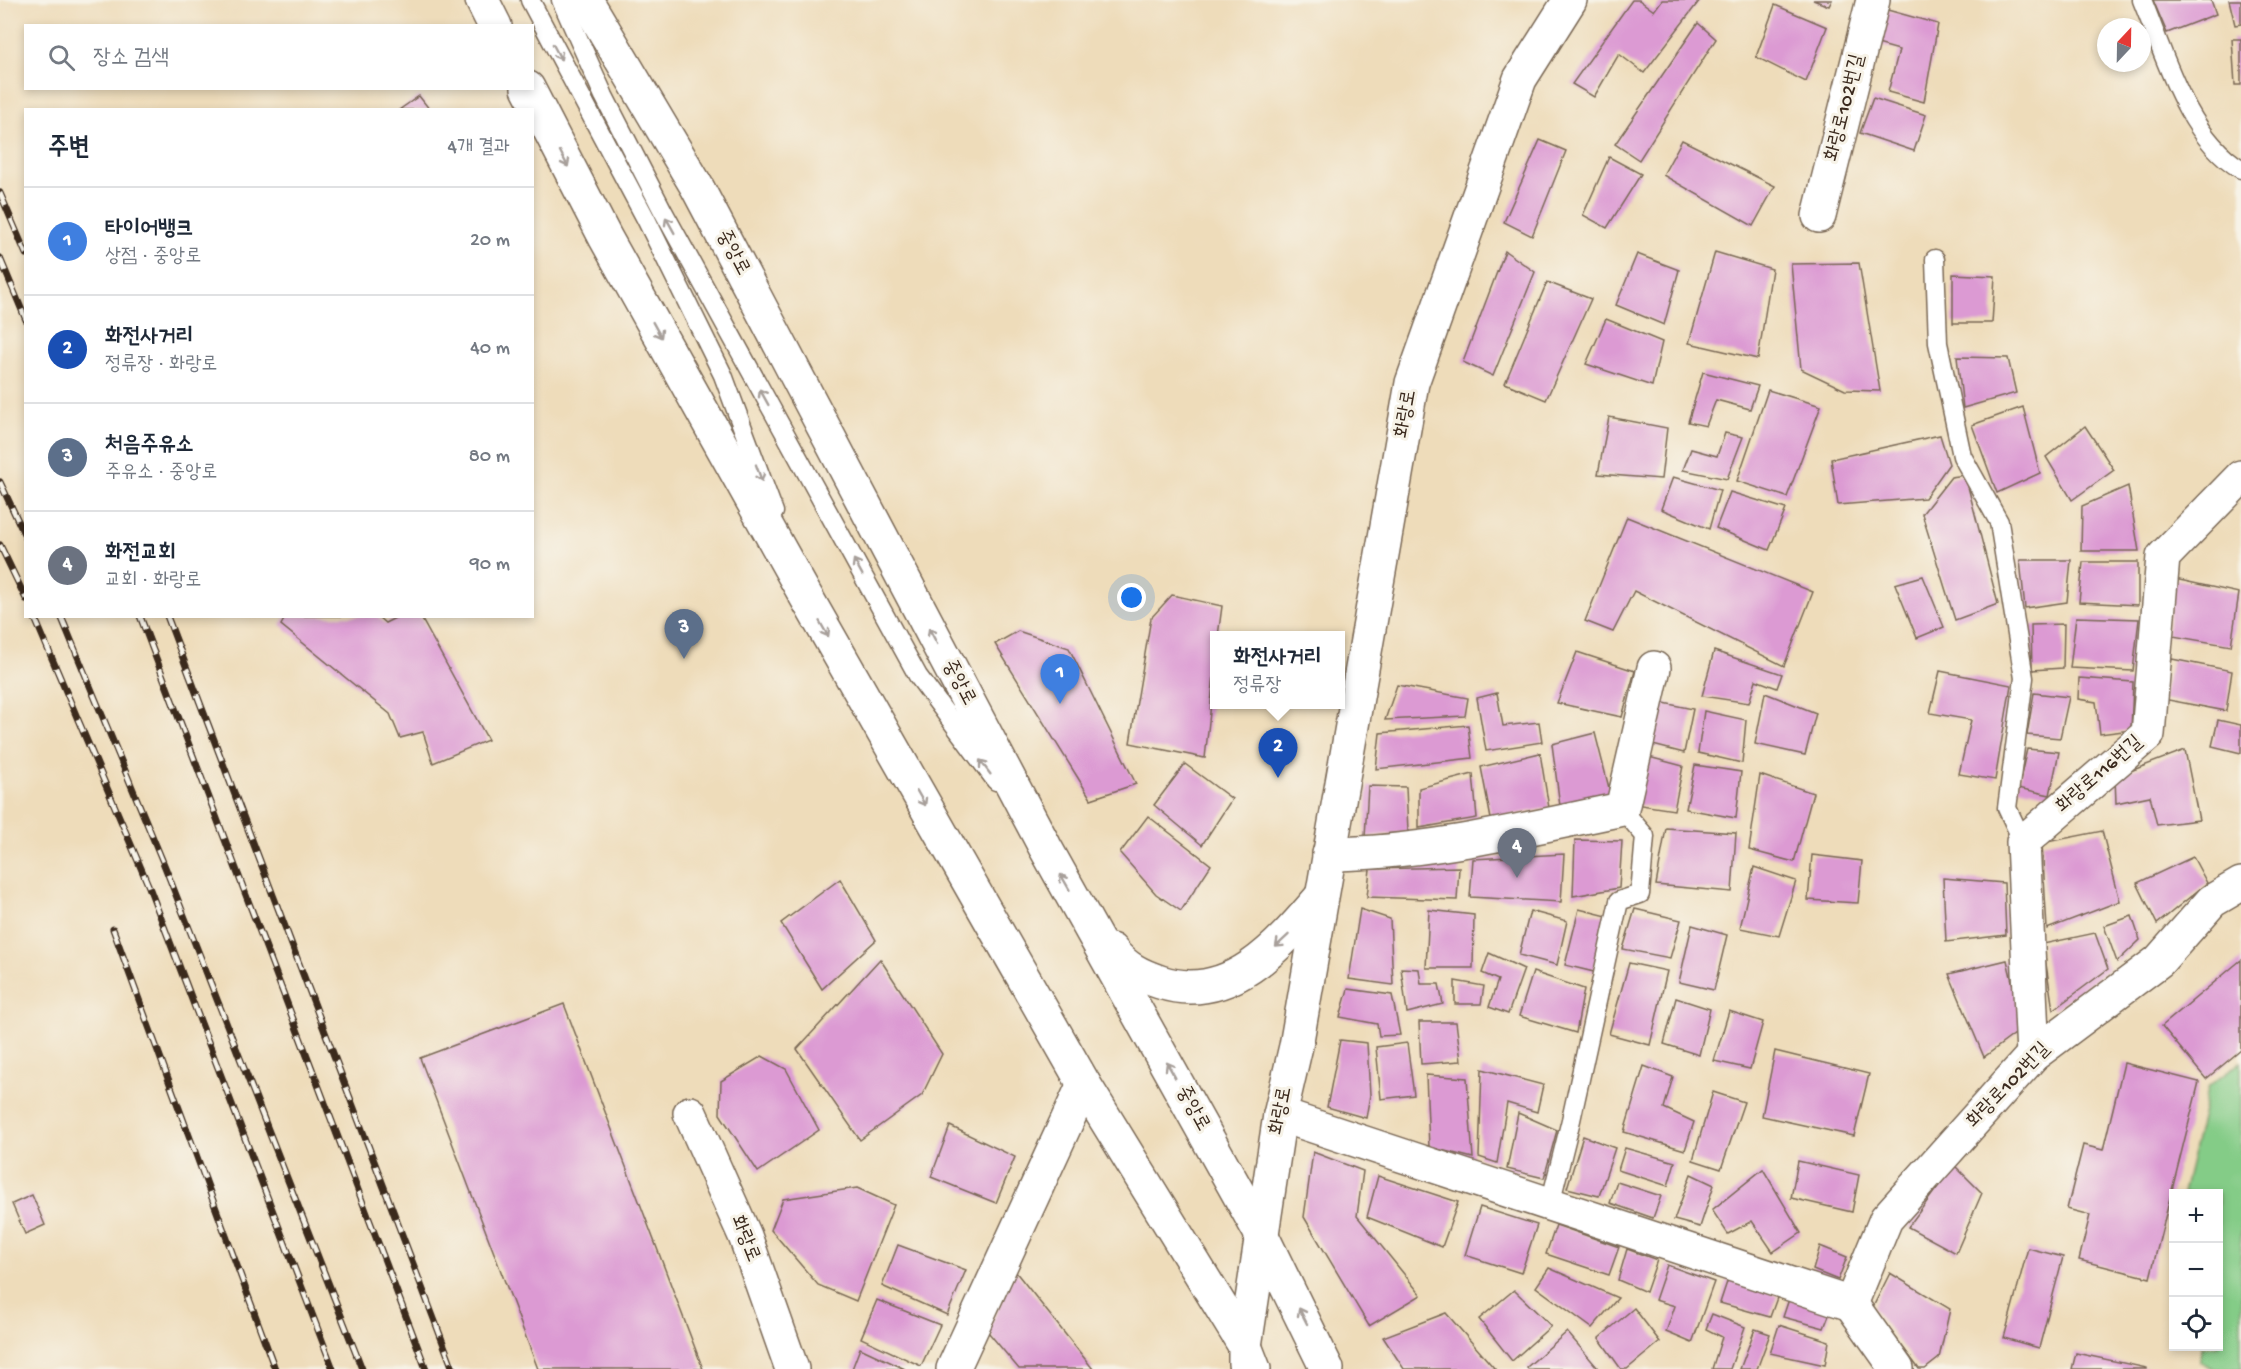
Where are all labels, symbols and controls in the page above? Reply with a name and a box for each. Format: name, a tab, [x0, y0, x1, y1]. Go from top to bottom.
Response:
north arrow	[2097, 18, 2151, 72]
search box	[24, 24, 534, 90]
icon: search	[45, 41, 78, 74]
one-way arrow	[552, 42, 563, 60]
text: 장소 검색	[93, 46, 169, 72]
street label: 화랑로102번길	[1822, 52, 1870, 164]
text: 주변	[48, 134, 90, 165]
text: 4개 결과	[448, 137, 510, 160]
one-way arrow	[558, 150, 570, 167]
text: 타이어뱅크	[105, 217, 194, 243]
one-way arrow	[664, 217, 675, 235]
street label: 중앙로	[711, 226, 753, 280]
text: 1	[63, 230, 72, 253]
text: 20 m	[470, 230, 510, 253]
text: 상점 · 중앙로	[105, 246, 201, 269]
one-way arrow	[652, 321, 663, 339]
text: 화전사거리	[105, 325, 194, 351]
text: 2	[63, 338, 72, 361]
text: 40 m	[470, 338, 510, 361]
text: 정류장 · 화랑로	[105, 354, 217, 377]
one-way arrow	[758, 388, 769, 406]
street label: 화랑로	[1391, 388, 1423, 440]
text: 처음주유소	[105, 433, 194, 459]
text: 3	[62, 446, 73, 469]
text: 80 m	[469, 446, 510, 469]
text: 주유소 · 중앙로	[105, 462, 217, 485]
one-way arrow	[755, 463, 766, 482]
text: 화전교회	[105, 541, 176, 567]
text: 4	[63, 554, 72, 577]
text: 90 m	[470, 554, 510, 577]
one-way arrow	[852, 559, 863, 577]
text: 교회 · 화랑로	[105, 570, 201, 593]
your location	[1117, 583, 1146, 612]
pin: 3	[664, 610, 704, 659]
one-way arrow	[819, 620, 831, 637]
one-way arrow	[927, 627, 938, 645]
popup	[1210, 631, 1345, 709]
text: 화전사거리	[1233, 646, 1322, 672]
pin: 1	[1040, 654, 1080, 704]
street label: 중앙로	[937, 656, 979, 710]
text: 정류장	[1233, 675, 1282, 698]
pin: 2	[1258, 728, 1298, 778]
street label: 화랑로116번길	[2052, 731, 2148, 819]
one-way arrow	[979, 759, 991, 775]
one-way arrow	[915, 789, 927, 806]
pin: 4	[1498, 828, 1537, 878]
one-way arrow	[1059, 874, 1071, 891]
one-way arrow	[1275, 934, 1290, 948]
street label: 화랑로102번길	[1963, 1039, 2055, 1133]
one-way arrow	[1164, 1062, 1176, 1079]
street label: 중앙로	[1170, 1082, 1214, 1136]
street label: 화랑로	[1266, 1085, 1298, 1137]
map controls	[2169, 1189, 2223, 1351]
button: +	[2169, 1189, 2223, 1243]
street label: 화랑로	[724, 1212, 764, 1266]
button: −	[2169, 1243, 2223, 1297]
button: locate	[2169, 1297, 2223, 1351]
one-way arrow	[1296, 1307, 1308, 1325]

